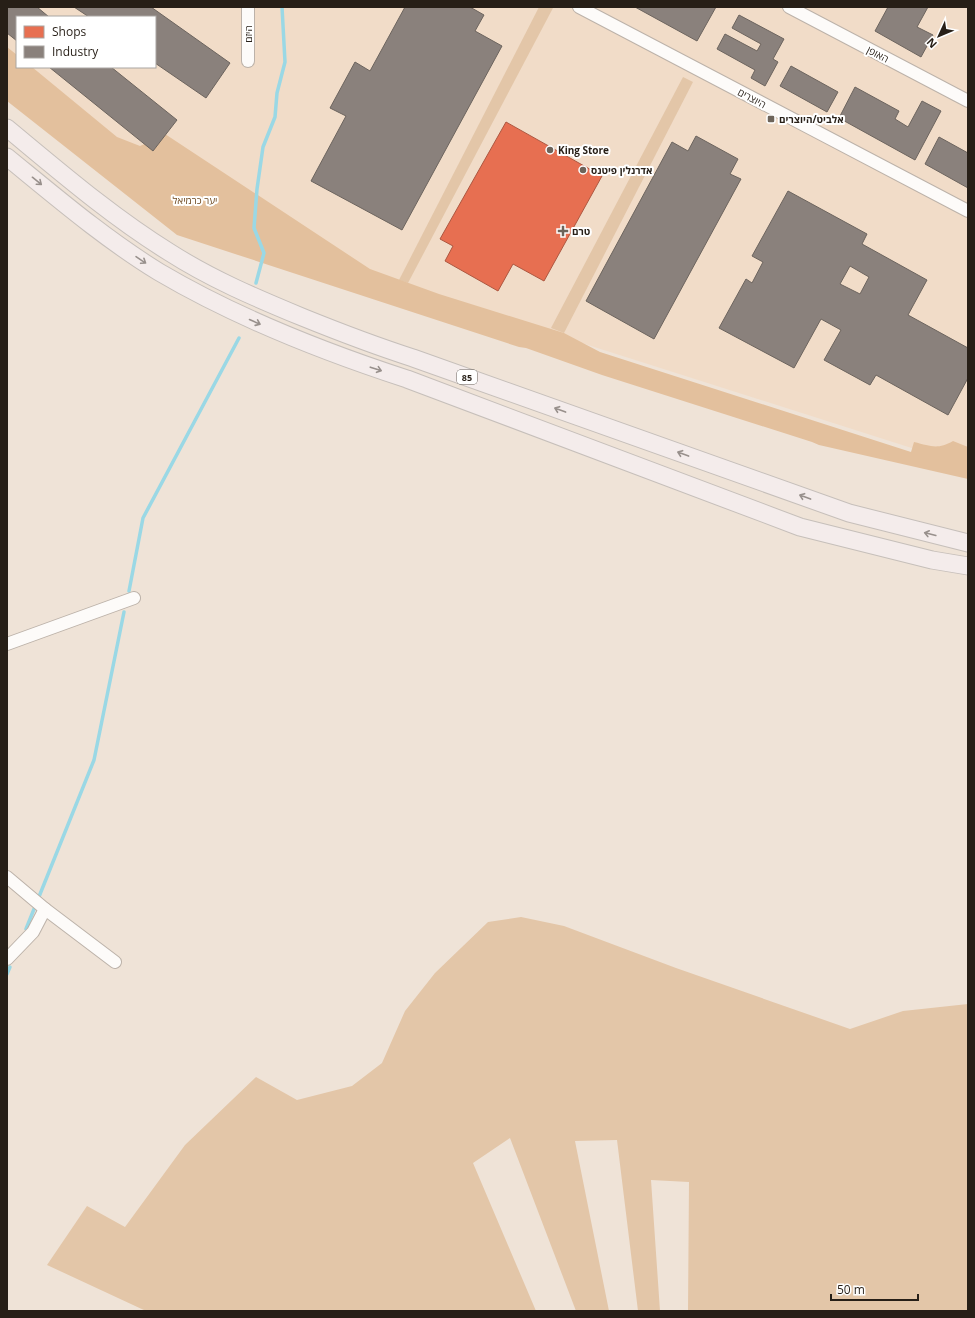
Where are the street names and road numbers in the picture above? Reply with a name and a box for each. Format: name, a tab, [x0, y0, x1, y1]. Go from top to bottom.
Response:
street label: היזם	[241, 25, 255, 43]
street label: האופן	[865, 42, 891, 66]
street label: היוצרים	[735, 85, 769, 111]
road number: 85	[457, 370, 477, 384]

